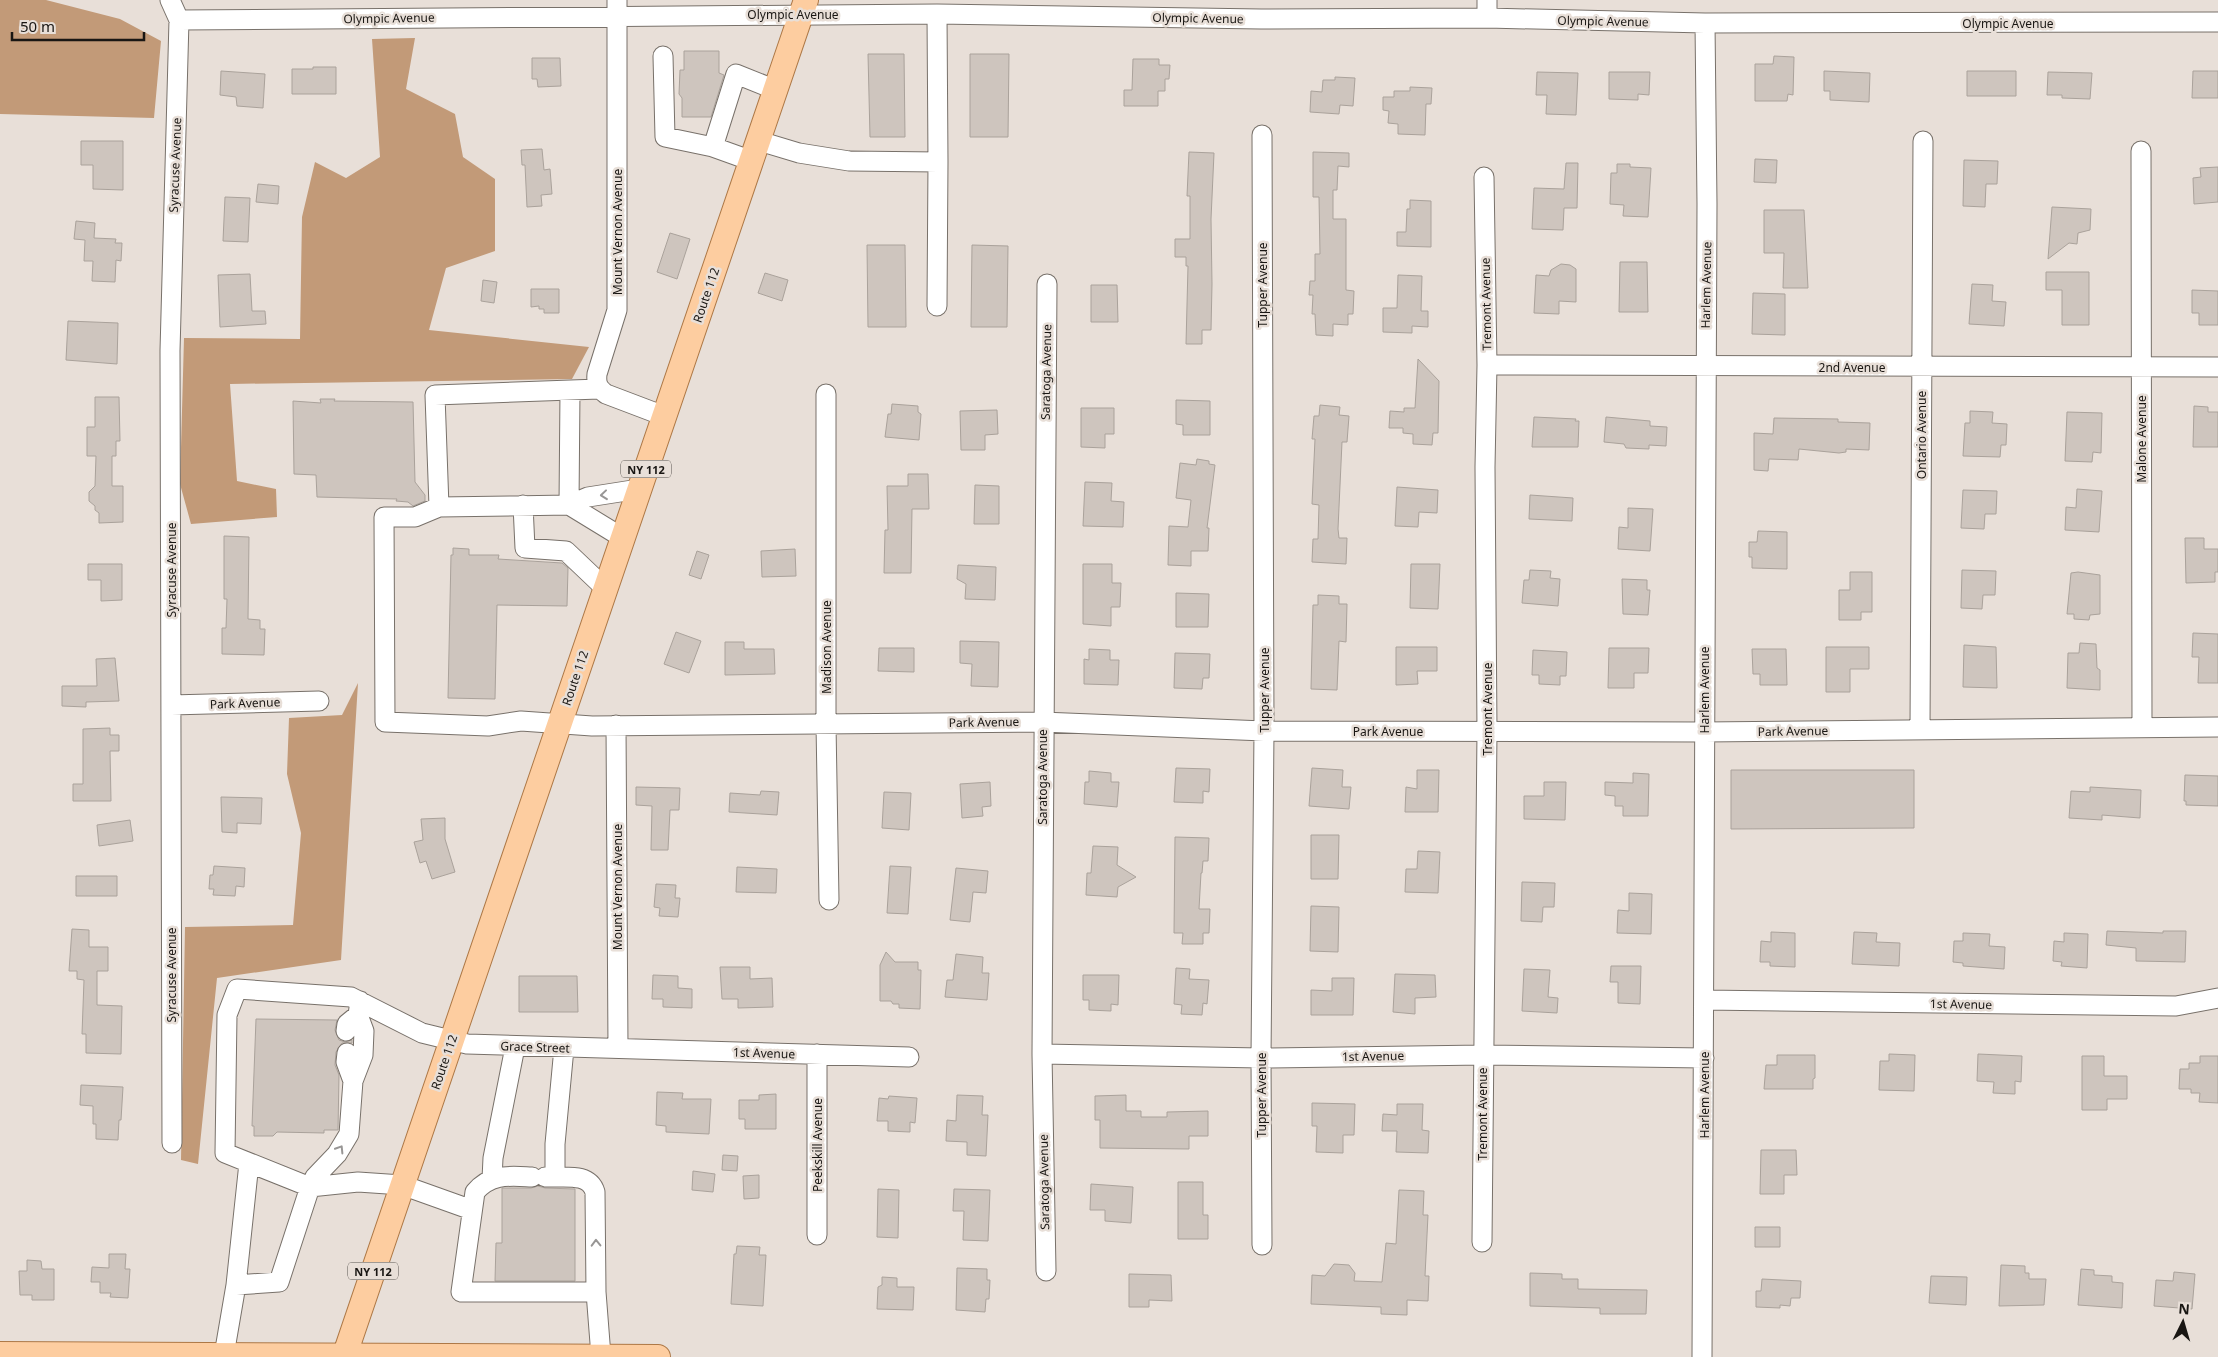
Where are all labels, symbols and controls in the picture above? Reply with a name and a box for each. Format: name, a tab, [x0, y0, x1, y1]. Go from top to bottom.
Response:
street label: Olympic Avenue	[747, 6, 839, 23]
street label: Olympic Avenue	[343, 9, 435, 27]
street label: Olympic Avenue	[1152, 9, 1244, 27]
scale bar	[12, 10, 145, 42]
street label: Olympic Avenue	[1557, 12, 1649, 30]
street label: Olympic Avenue	[1962, 15, 2054, 32]
text: 50 m	[20, 16, 55, 36]
street label: Syracuse Avenue	[165, 117, 185, 213]
street label: Mount Vernon Avenue	[609, 169, 626, 295]
street label: Harlem Avenue	[1697, 241, 1715, 329]
street label: Tupper Avenue	[1254, 242, 1271, 328]
street label: Tremont Avenue	[1477, 257, 1495, 351]
street label: Route 112	[689, 265, 723, 325]
street label: Saratoga Avenue	[1037, 324, 1055, 420]
street label: 2nd Avenue	[1819, 359, 1886, 376]
street label: Ontario Avenue	[1913, 391, 1930, 479]
street label: Malone Avenue	[2133, 395, 2150, 483]
road number: NY 112	[621, 460, 671, 478]
one-way arrow	[599, 489, 607, 500]
street label: Syracuse Avenue	[163, 522, 180, 618]
street label: Madison Avenue	[818, 600, 835, 694]
street label: Harlem Avenue	[1696, 646, 1713, 733]
street label: Tupper Avenue	[1256, 647, 1273, 733]
street label: Route 112	[558, 648, 592, 708]
street label: Tremont Avenue	[1479, 662, 1496, 756]
street label: Park Avenue	[209, 693, 281, 713]
street label: Park Avenue	[949, 713, 1020, 731]
street label: Park Avenue	[1758, 722, 1829, 740]
street label: Park Avenue	[1353, 723, 1424, 740]
street label: Saratoga Avenue	[1034, 729, 1051, 825]
street label: Mount Vernon Avenue	[609, 824, 626, 950]
street label: Syracuse Avenue	[163, 927, 180, 1023]
street label: 1st Avenue	[1930, 995, 1992, 1013]
street label: Route 112	[427, 1032, 461, 1092]
street label: Grace Street	[500, 1037, 571, 1057]
street label: 1st Avenue	[733, 1043, 796, 1063]
street label: 1st Avenue	[1342, 1047, 1404, 1065]
street label: Harlem Avenue	[1696, 1051, 1713, 1138]
street label: Tupper Avenue	[1253, 1052, 1270, 1138]
street label: Tremont Avenue	[1474, 1067, 1491, 1161]
street label: Peekskill Avenue	[809, 1098, 826, 1192]
street label: Saratoga Avenue	[1035, 1134, 1053, 1230]
one-way arrow	[333, 1145, 343, 1154]
one-way arrow	[591, 1239, 601, 1247]
road number: NY 112	[348, 1262, 398, 1280]
north arrow	[2158, 1297, 2208, 1347]
text: N	[2178, 1299, 2191, 1319]

